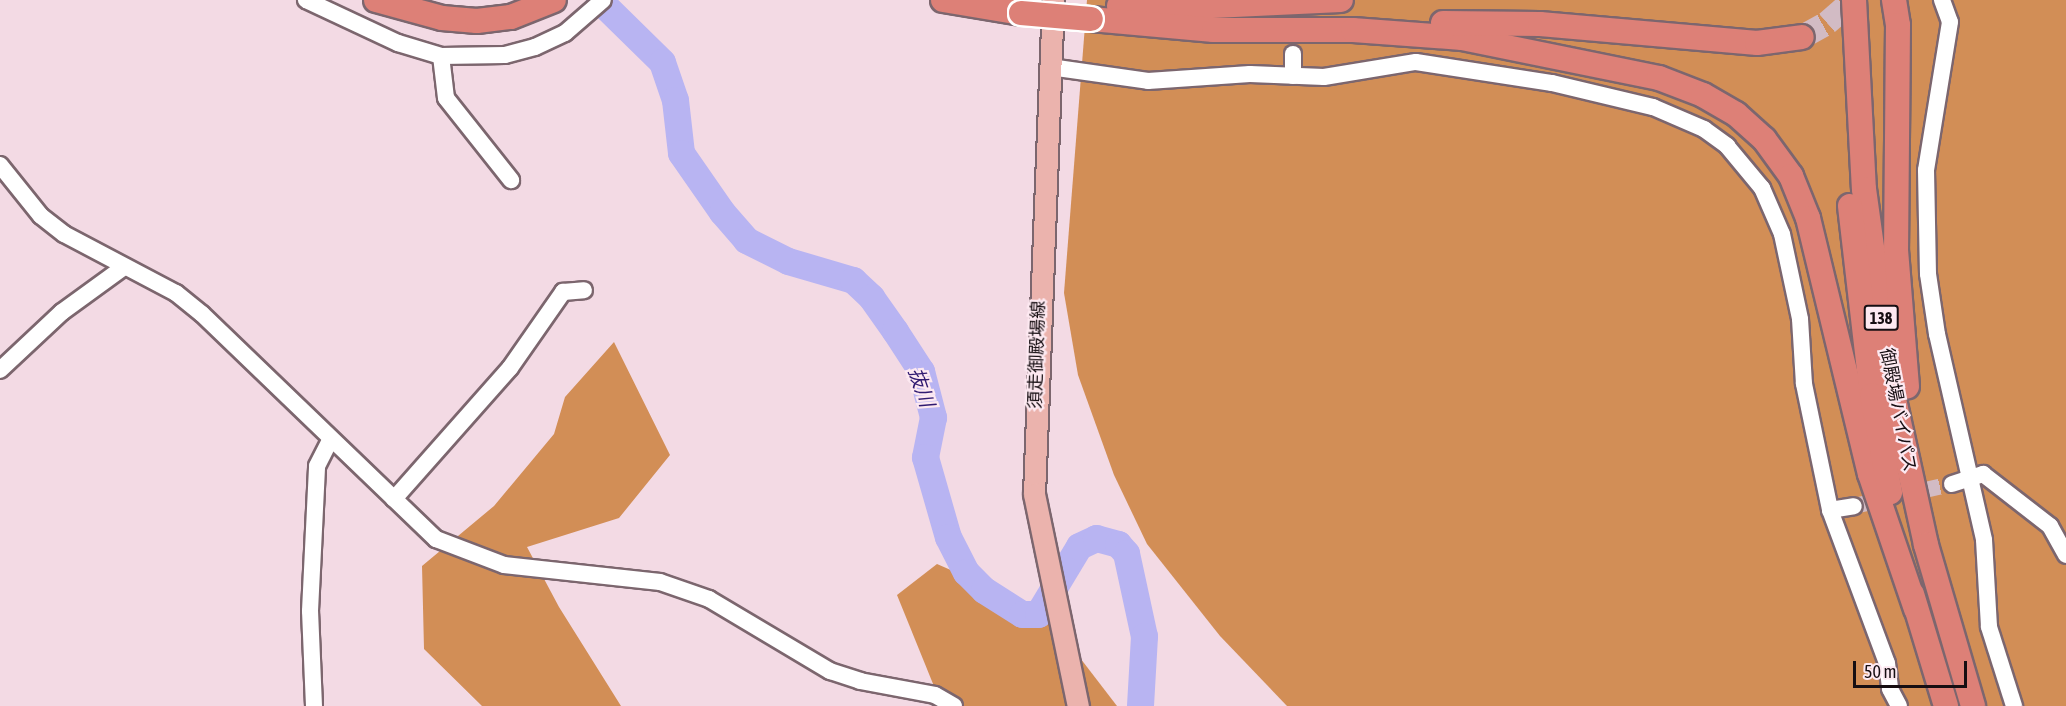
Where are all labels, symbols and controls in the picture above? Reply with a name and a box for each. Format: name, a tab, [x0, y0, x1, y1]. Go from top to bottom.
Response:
street label: 須走御殿場線	[1024, 301, 1050, 409]
road number: 138	[1863, 305, 1899, 331]
street label: 御殿場バイパス	[1875, 346, 1921, 474]
water label: 抜川	[904, 364, 940, 410]
scale bar	[1856, 649, 1970, 687]
text: 50 m	[1864, 661, 1896, 682]

